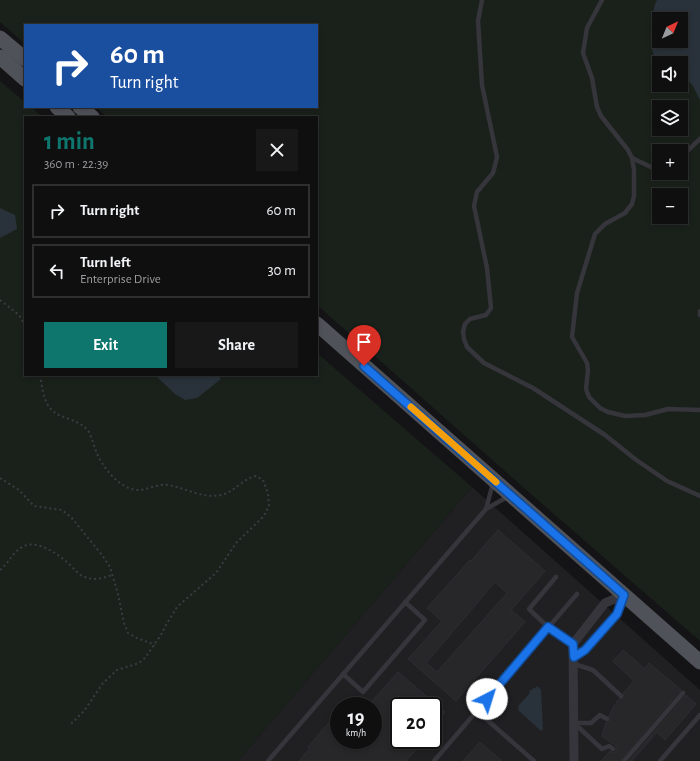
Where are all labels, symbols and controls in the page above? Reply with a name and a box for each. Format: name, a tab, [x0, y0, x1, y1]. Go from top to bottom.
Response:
north arrow	[652, 12, 688, 48]
map controls	[652, 12, 688, 224]
icon: right	[44, 40, 96, 92]
text: 60 m	[110, 41, 165, 69]
button: sound	[652, 56, 688, 92]
text: Turn right	[110, 74, 179, 92]
button: layers	[652, 100, 688, 136]
button: close	[256, 129, 298, 171]
text: 1 min	[44, 130, 95, 154]
button: +	[652, 144, 688, 180]
text: 360 m · 22:39	[44, 158, 108, 171]
button: −	[652, 188, 688, 224]
icon: right	[46, 200, 68, 222]
text: Turn right	[80, 203, 139, 218]
text: 60 m	[267, 203, 296, 218]
text: Turn left	[80, 255, 131, 270]
icon: left	[46, 260, 68, 282]
text: 30 m	[267, 263, 296, 278]
text: Enterprise Drive	[80, 273, 161, 286]
button: Exit	[44, 322, 167, 368]
button: Share	[175, 322, 298, 368]
pin	[347, 325, 381, 366]
icon: arrive	[353, 331, 375, 353]
position arrow	[466, 678, 508, 720]
speed limit sign: 20	[390, 697, 442, 749]
text: 19	[348, 708, 364, 728]
text: km/h	[346, 728, 366, 738]

